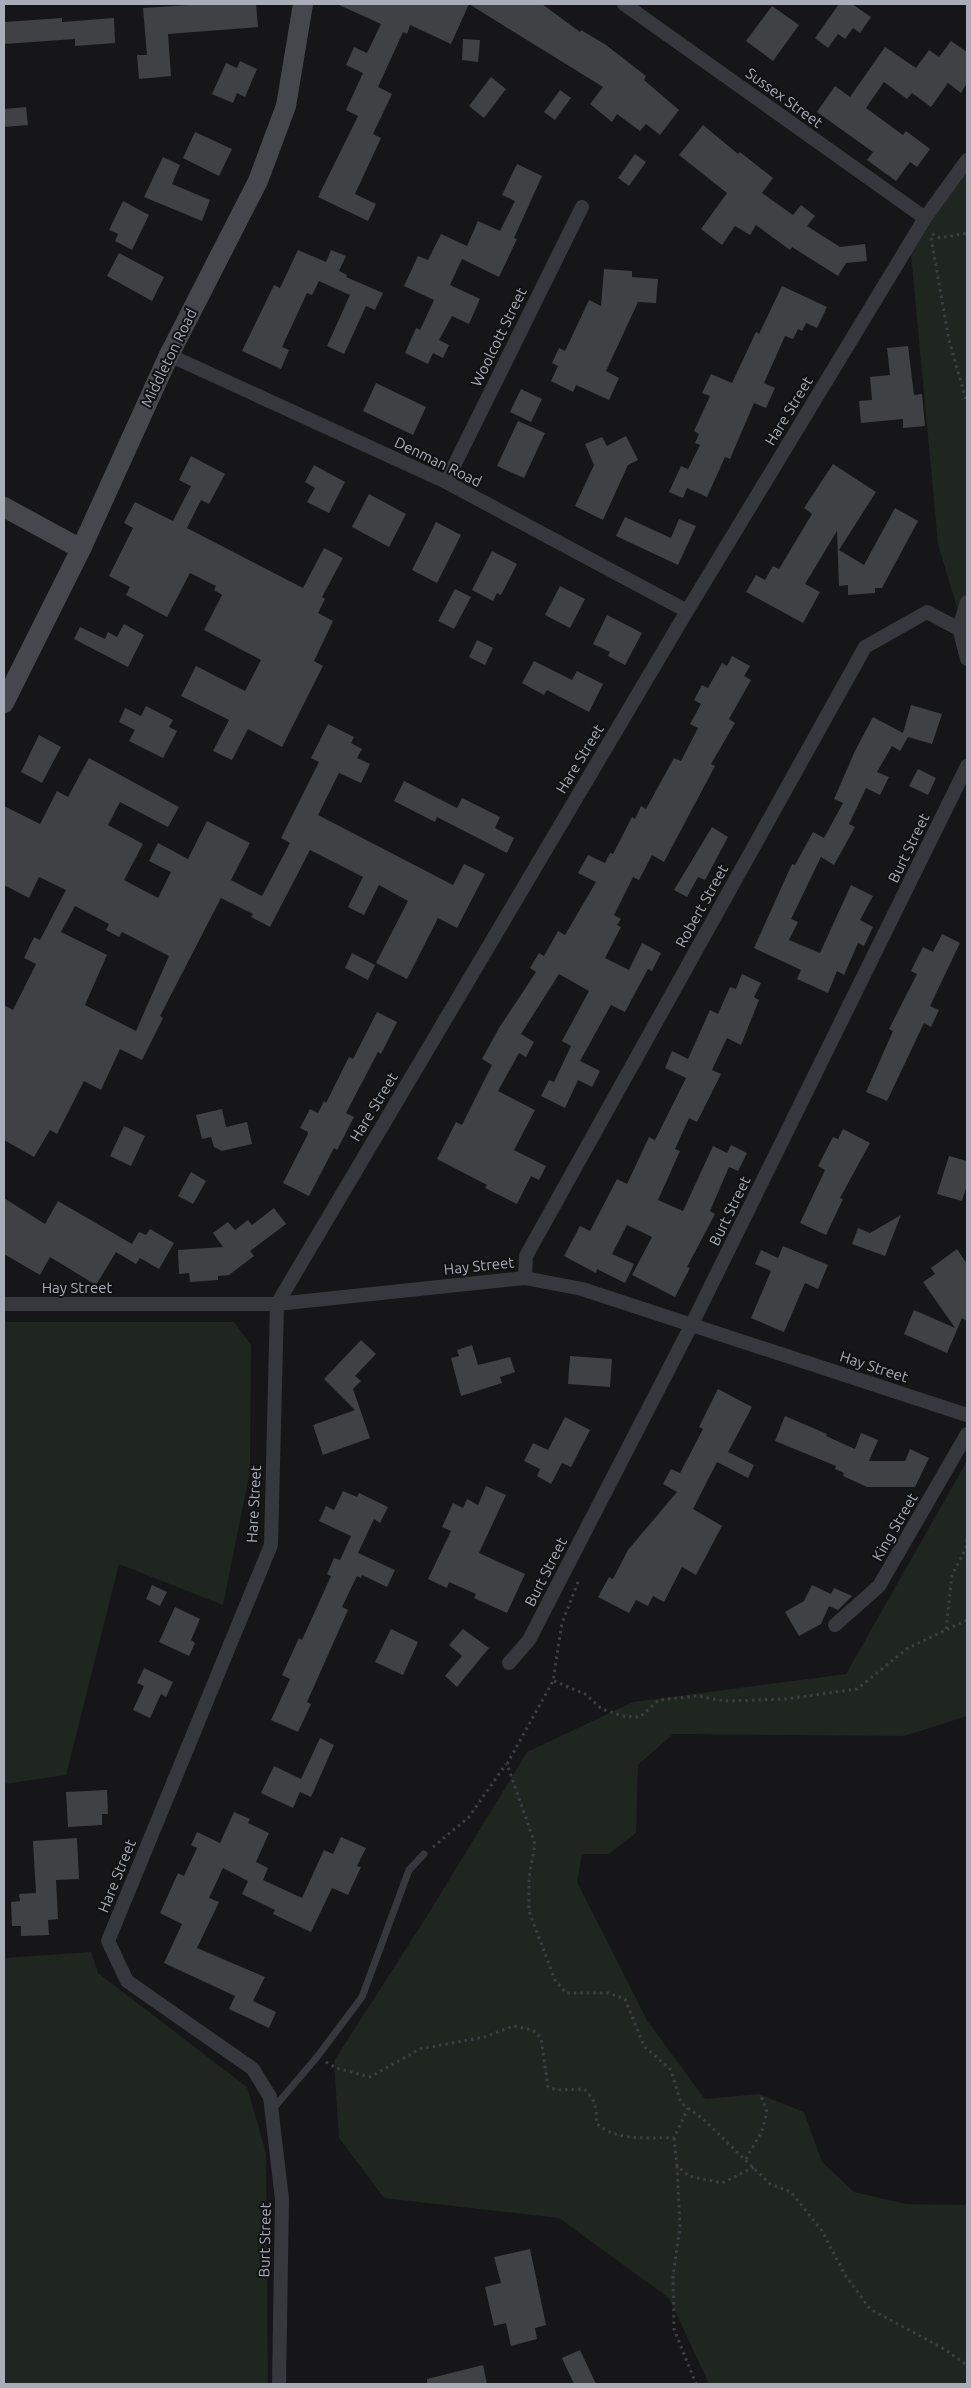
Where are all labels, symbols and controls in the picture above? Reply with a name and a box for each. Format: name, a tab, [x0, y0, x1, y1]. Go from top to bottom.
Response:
street label: Sussex Street	[743, 64, 826, 131]
street label: Woolcott Street	[467, 284, 530, 389]
street label: Middleton Road	[137, 306, 200, 410]
street label: Hare Street	[761, 373, 816, 448]
street label: Denman Road	[392, 433, 484, 490]
street label: Hare Street	[552, 721, 607, 796]
street label: Burt Street	[884, 810, 933, 885]
street label: Robert Street	[672, 861, 731, 950]
street label: Hare Street	[346, 1069, 401, 1144]
street label: Burt Street	[705, 1173, 754, 1248]
street label: Hay Street	[443, 1253, 515, 1278]
street label: Hay Street	[42, 1279, 112, 1296]
street label: Hay Street	[838, 1348, 910, 1386]
street label: Hare Street	[243, 1465, 264, 1543]
street label: King Street	[868, 1490, 921, 1564]
street label: Burt Street	[521, 1534, 570, 1609]
street label: Hare Street	[94, 1837, 139, 1915]
street label: Burt Street	[255, 2202, 274, 2278]

